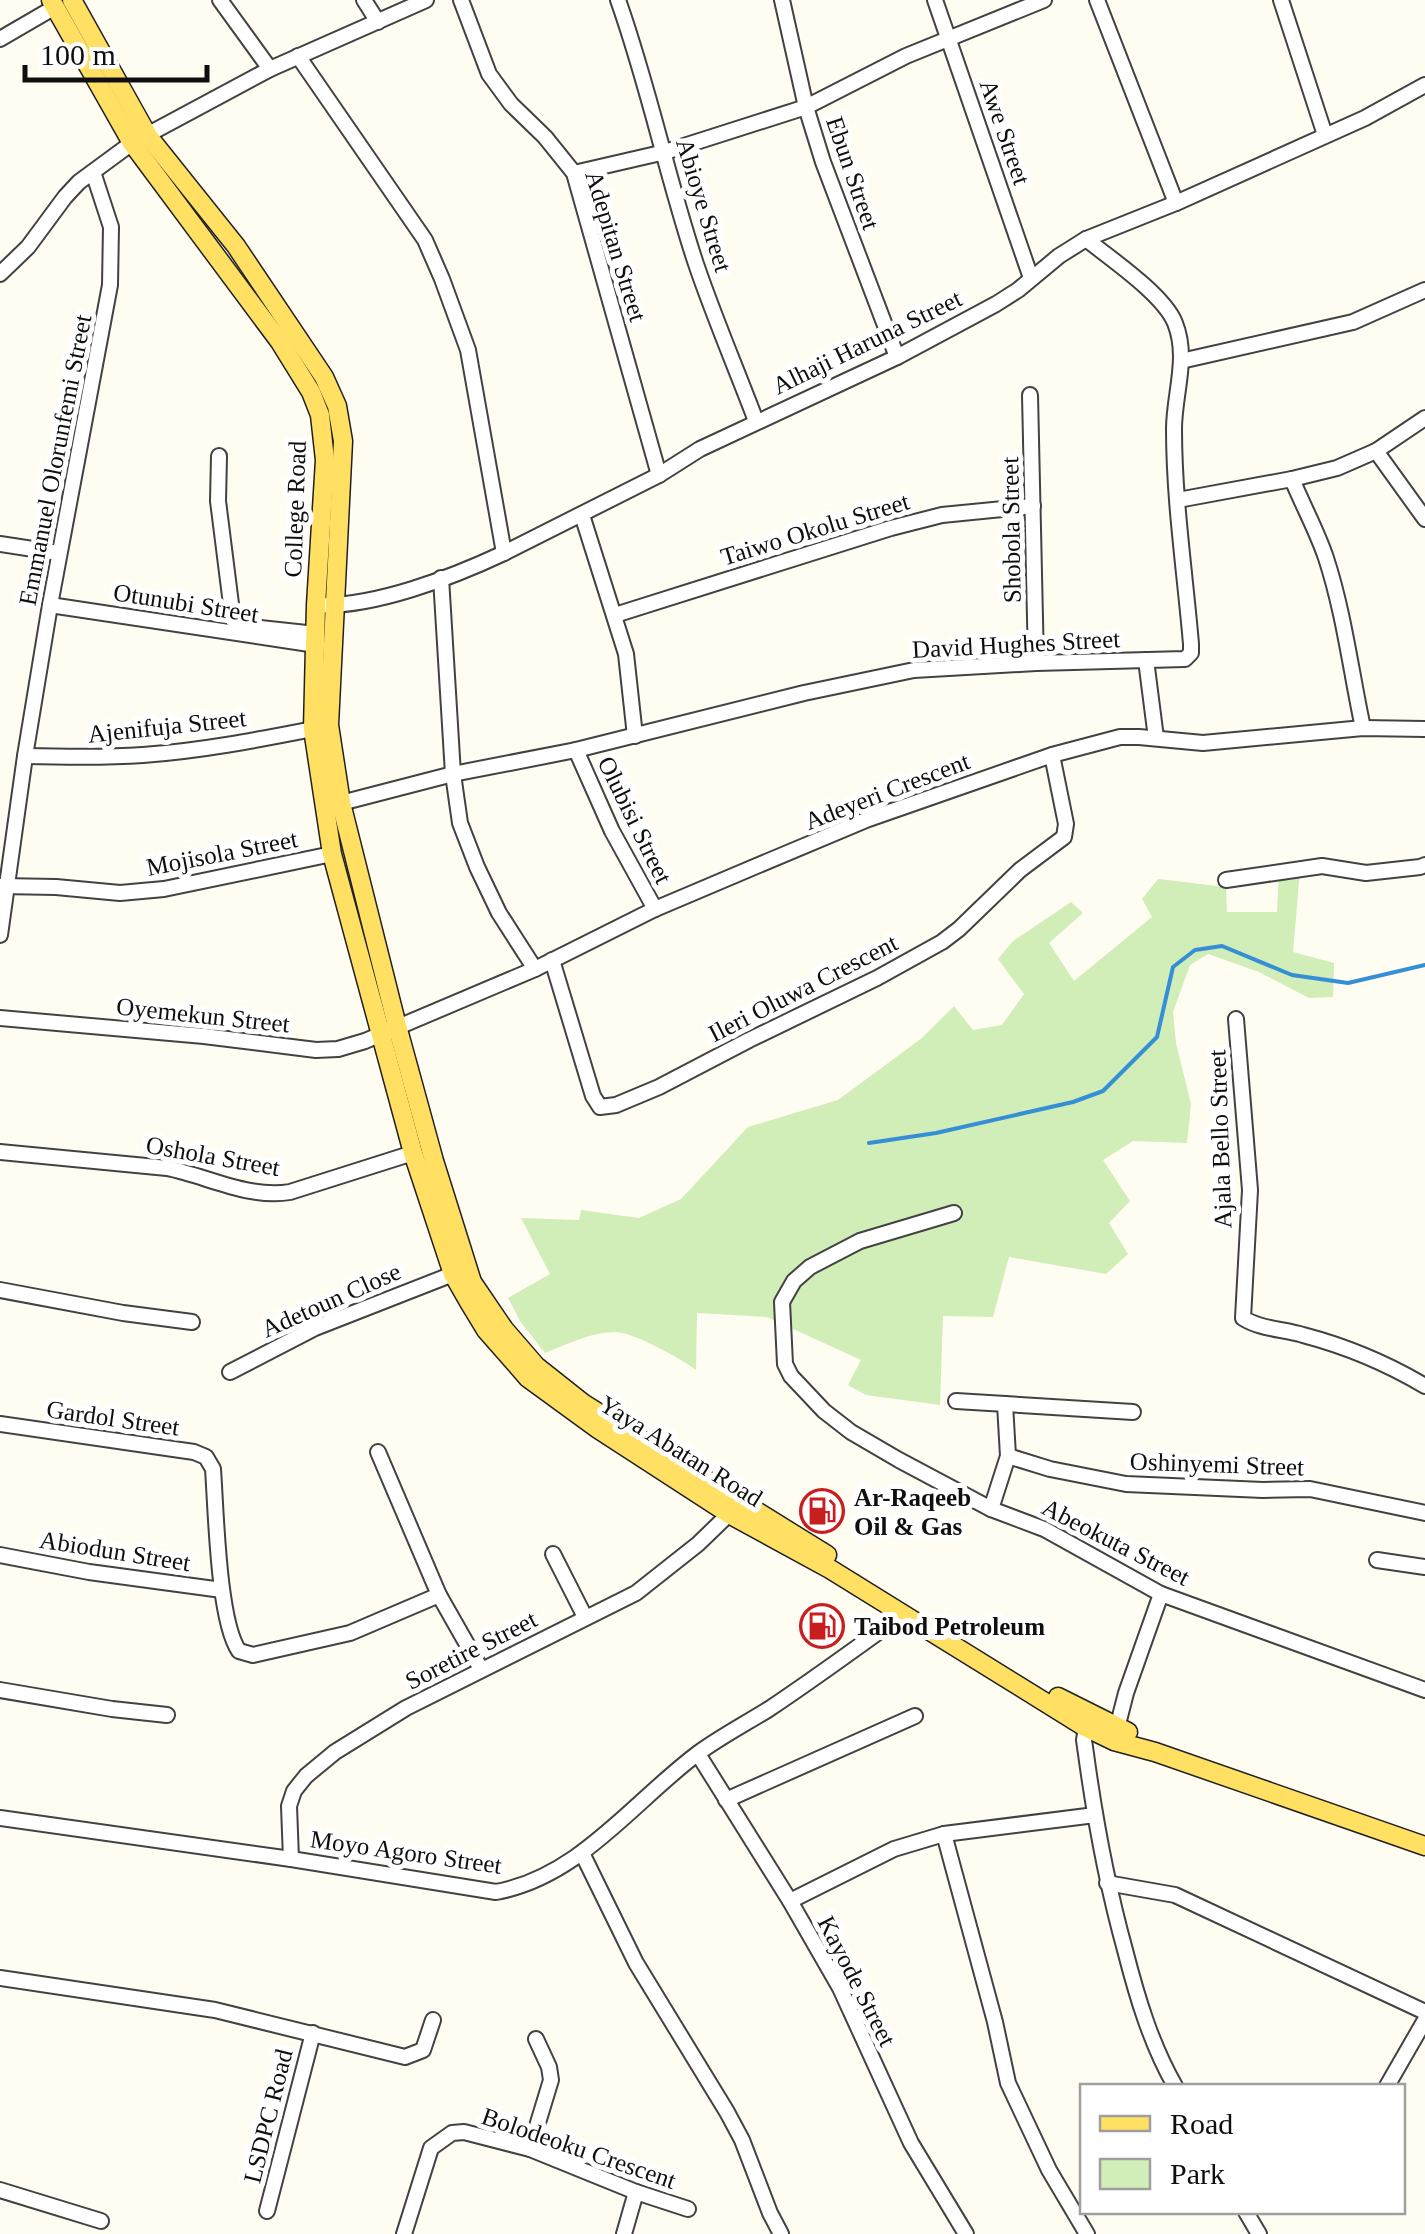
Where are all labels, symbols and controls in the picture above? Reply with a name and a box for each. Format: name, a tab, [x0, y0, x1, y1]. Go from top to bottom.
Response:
scale bar	[25, 20, 208, 82]
text: 100 m	[40, 38, 116, 71]
street label: Awe Street	[974, 76, 1036, 188]
street label: Ebun Street	[821, 113, 885, 233]
street label: Abioye Street	[671, 135, 737, 275]
street label: Adepitan Street	[580, 167, 652, 325]
street label: Alhaji Haruna Street	[768, 284, 966, 399]
street label: Emmanuel Olorunfemi Street	[14, 312, 96, 608]
street label: College Road	[279, 440, 311, 578]
street label: Shobola Street	[996, 456, 1026, 603]
street label: Taiwo Okolu Street	[718, 488, 912, 570]
street label: Otunubi Street	[112, 578, 261, 628]
street label: David Hughes Street	[911, 625, 1121, 663]
street label: Ajenifuja Street	[87, 704, 248, 748]
street label: Adeyeri Crescent	[801, 747, 973, 835]
street label: Olubisi Street	[593, 752, 677, 888]
street label: Mojisola Street	[144, 825, 300, 881]
street label: Ileri Oluwa Crescent	[704, 929, 902, 1047]
street label: Oyemekun Street	[115, 992, 291, 1038]
street label: Ajala Bello Street	[1203, 1049, 1237, 1229]
street label: Oshola Street	[144, 1131, 282, 1181]
street label: Adetoun Close	[257, 1257, 405, 1343]
street label: Yaya Abatan Road	[595, 1390, 768, 1512]
street label: Gardol Street	[45, 1395, 181, 1441]
street label: Oshinyemi Street	[1129, 1447, 1305, 1481]
place label: Ar-Raqeeb Oil & Gas	[854, 1484, 971, 1540]
fuel station icon: Ar-Raqeeb Oil & Gas	[799, 1488, 845, 1534]
street label: Abeokuta Street	[1038, 1493, 1194, 1591]
street label: Abiodun Street	[38, 1526, 192, 1576]
fuel station icon: Taibod Petroleum	[799, 1603, 845, 1649]
street label: Soretire Street	[401, 1605, 541, 1695]
place label: Taibod Petroleum	[854, 1613, 1045, 1640]
street label: Moyo Agoro Street	[309, 1825, 504, 1879]
street label: Kayode Street	[813, 1911, 901, 2051]
street label: LSDPC Road	[238, 2046, 298, 2186]
legend	[1080, 2084, 1405, 2214]
street label: Bolodeoku Crescent	[478, 2102, 680, 2194]
text: Road	[1170, 2107, 1233, 2140]
text: Park	[1170, 2157, 1225, 2190]

